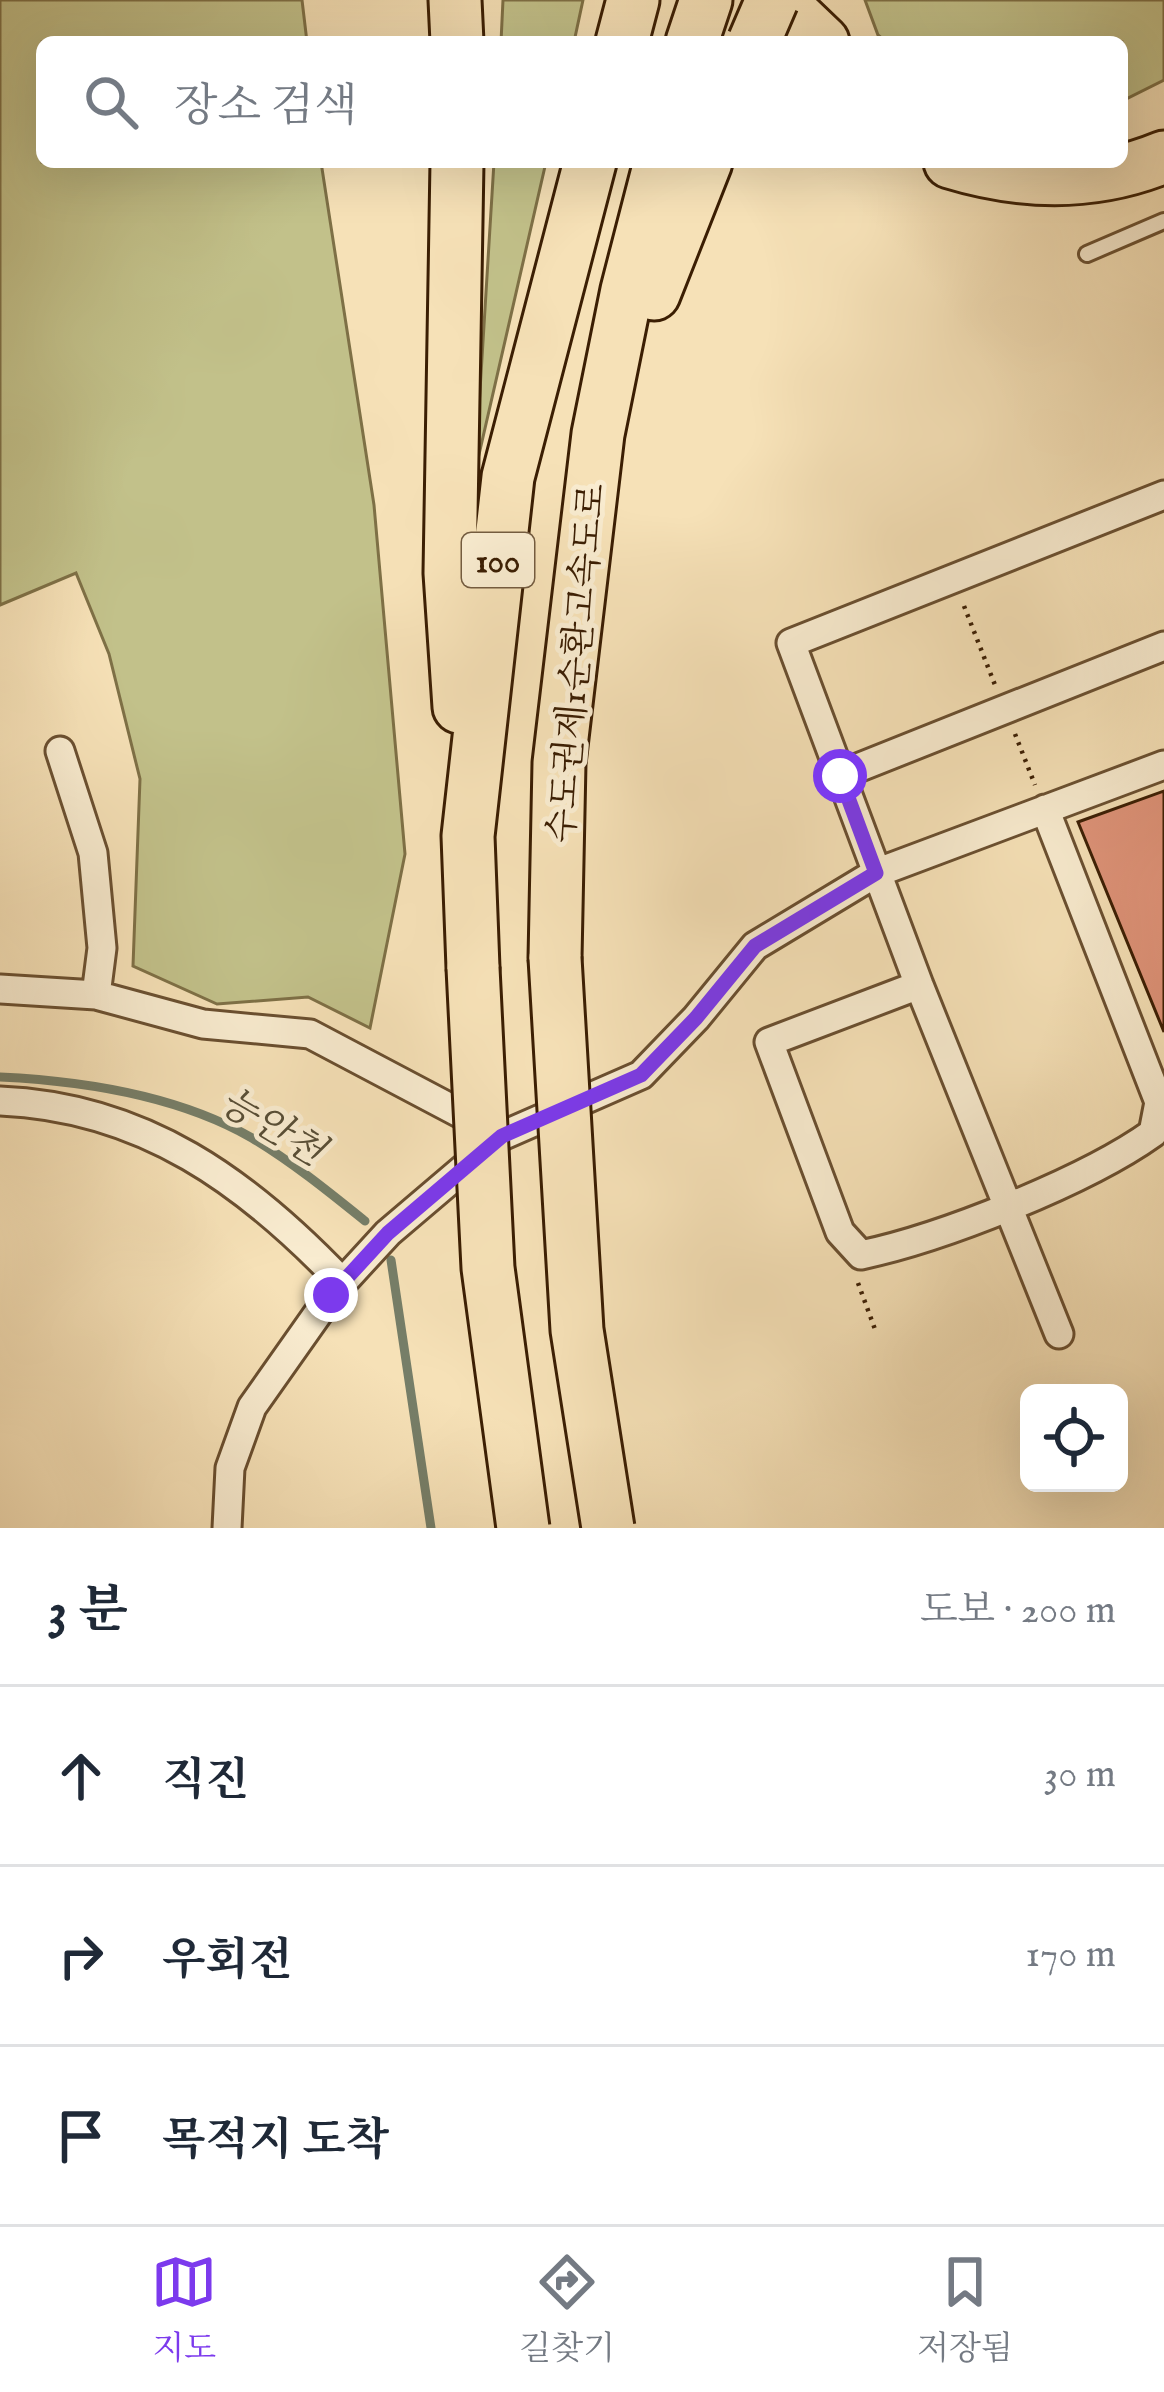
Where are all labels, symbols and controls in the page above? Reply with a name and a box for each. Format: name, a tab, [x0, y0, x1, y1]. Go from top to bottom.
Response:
search box	[36, 36, 1128, 168]
icon: search	[78, 69, 144, 135]
text: 장소 검색	[174, 79, 358, 136]
street label: 수도권제1순환고속도로	[539, 481, 617, 845]
road number: 100	[462, 533, 534, 587]
route start	[813, 749, 867, 803]
water label: 능안천	[210, 1078, 334, 1179]
route end	[304, 1268, 358, 1322]
map controls	[1020, 1384, 1128, 1492]
button: locate	[1020, 1384, 1128, 1492]
text: 3 분	[48, 1580, 127, 1645]
text: 도보 · 200 m	[920, 1587, 1116, 1636]
icon: ahead	[48, 1743, 114, 1809]
text: 30 m	[1044, 1751, 1116, 1800]
text: 직진	[162, 1753, 249, 1810]
icon: right	[48, 1923, 114, 1989]
text: 170 m	[1025, 1931, 1116, 1980]
text: 우회전	[162, 1933, 292, 1990]
icon: arrive	[48, 2103, 114, 2169]
text: 목적지 도착	[162, 2113, 389, 2170]
tab: 지도	[151, 2249, 217, 2371]
tab: 길찾기	[519, 2249, 615, 2371]
tab: 저장됨	[917, 2249, 1013, 2371]

